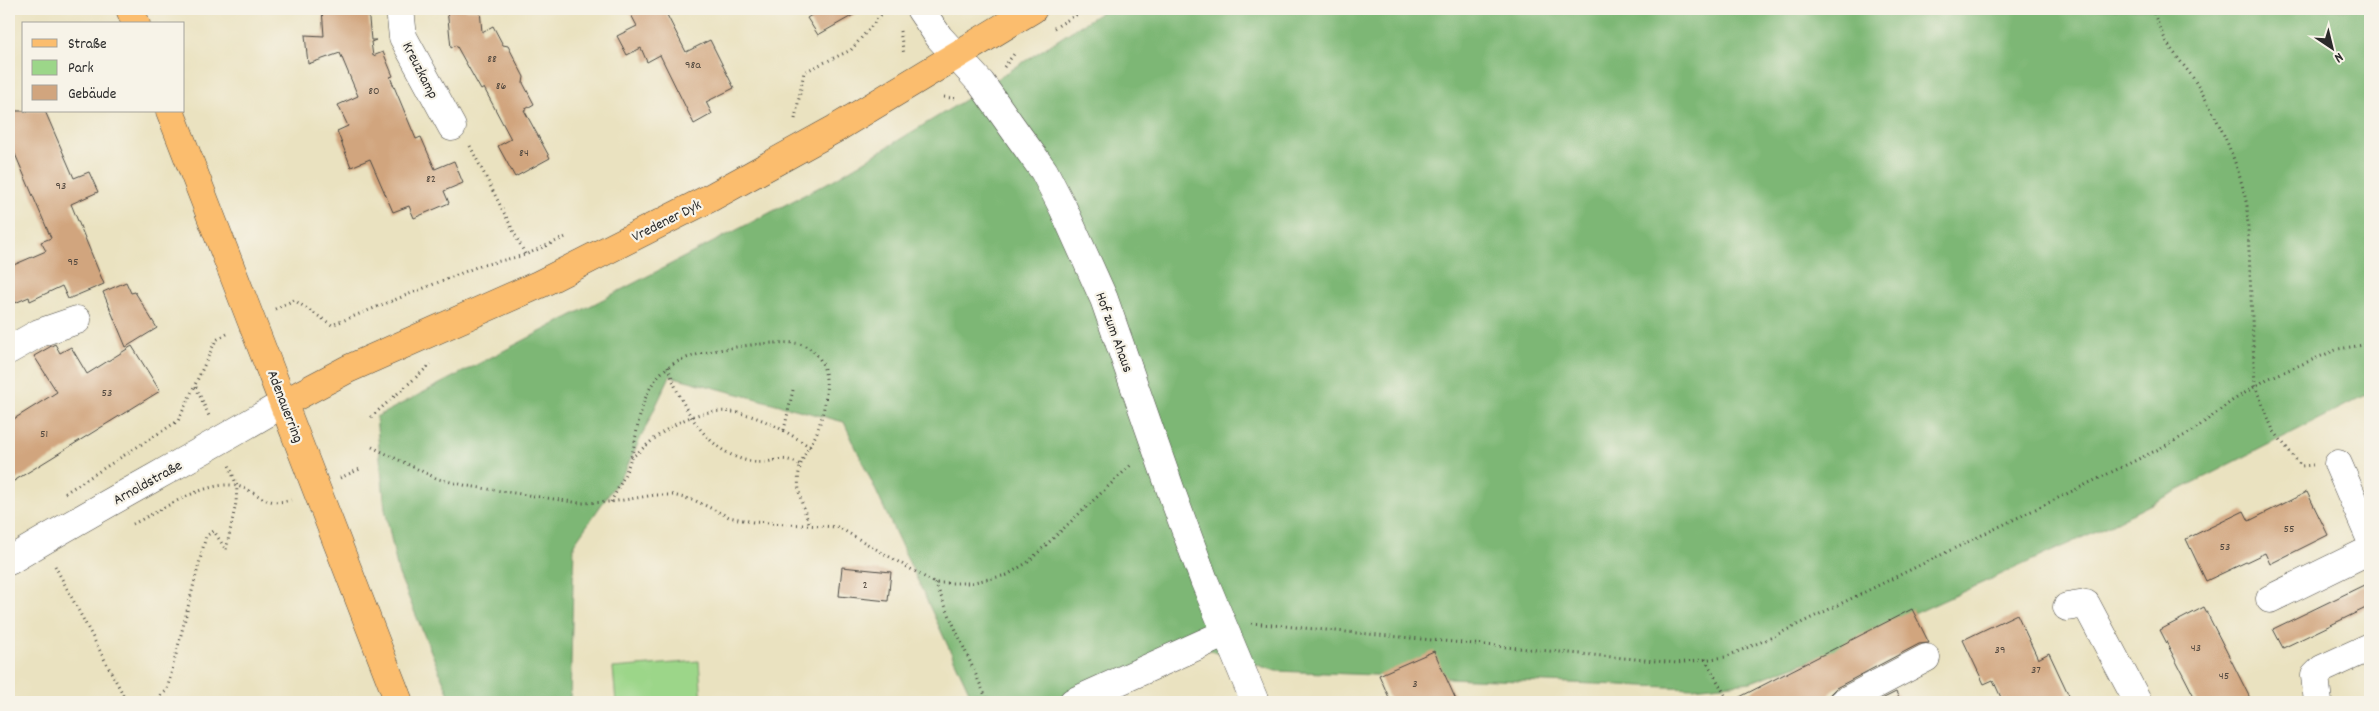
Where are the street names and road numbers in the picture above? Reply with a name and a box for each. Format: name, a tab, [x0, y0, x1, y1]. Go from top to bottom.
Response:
street label: Kreuzkamp	[395, 38, 443, 103]
street label: Vredener Dyk	[628, 195, 706, 249]
street label: Hof zum Ahaus	[1088, 290, 1138, 376]
street label: Adenauerring	[260, 367, 308, 446]
street label: Arnoldstraße	[109, 455, 187, 512]

